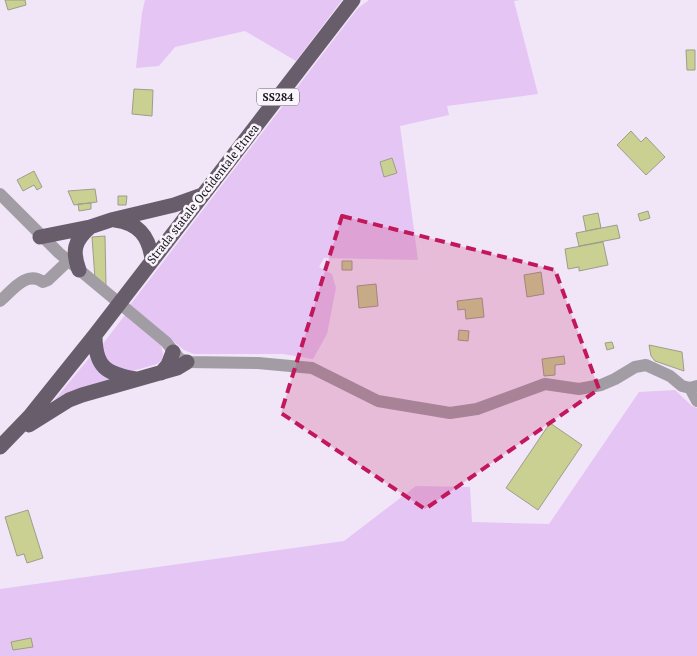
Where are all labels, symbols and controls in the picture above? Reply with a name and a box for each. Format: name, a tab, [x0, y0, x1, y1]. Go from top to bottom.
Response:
road number: SS284	[257, 88, 299, 105]
street label: Strada statale Occidentale Etnea	[143, 121, 262, 266]

